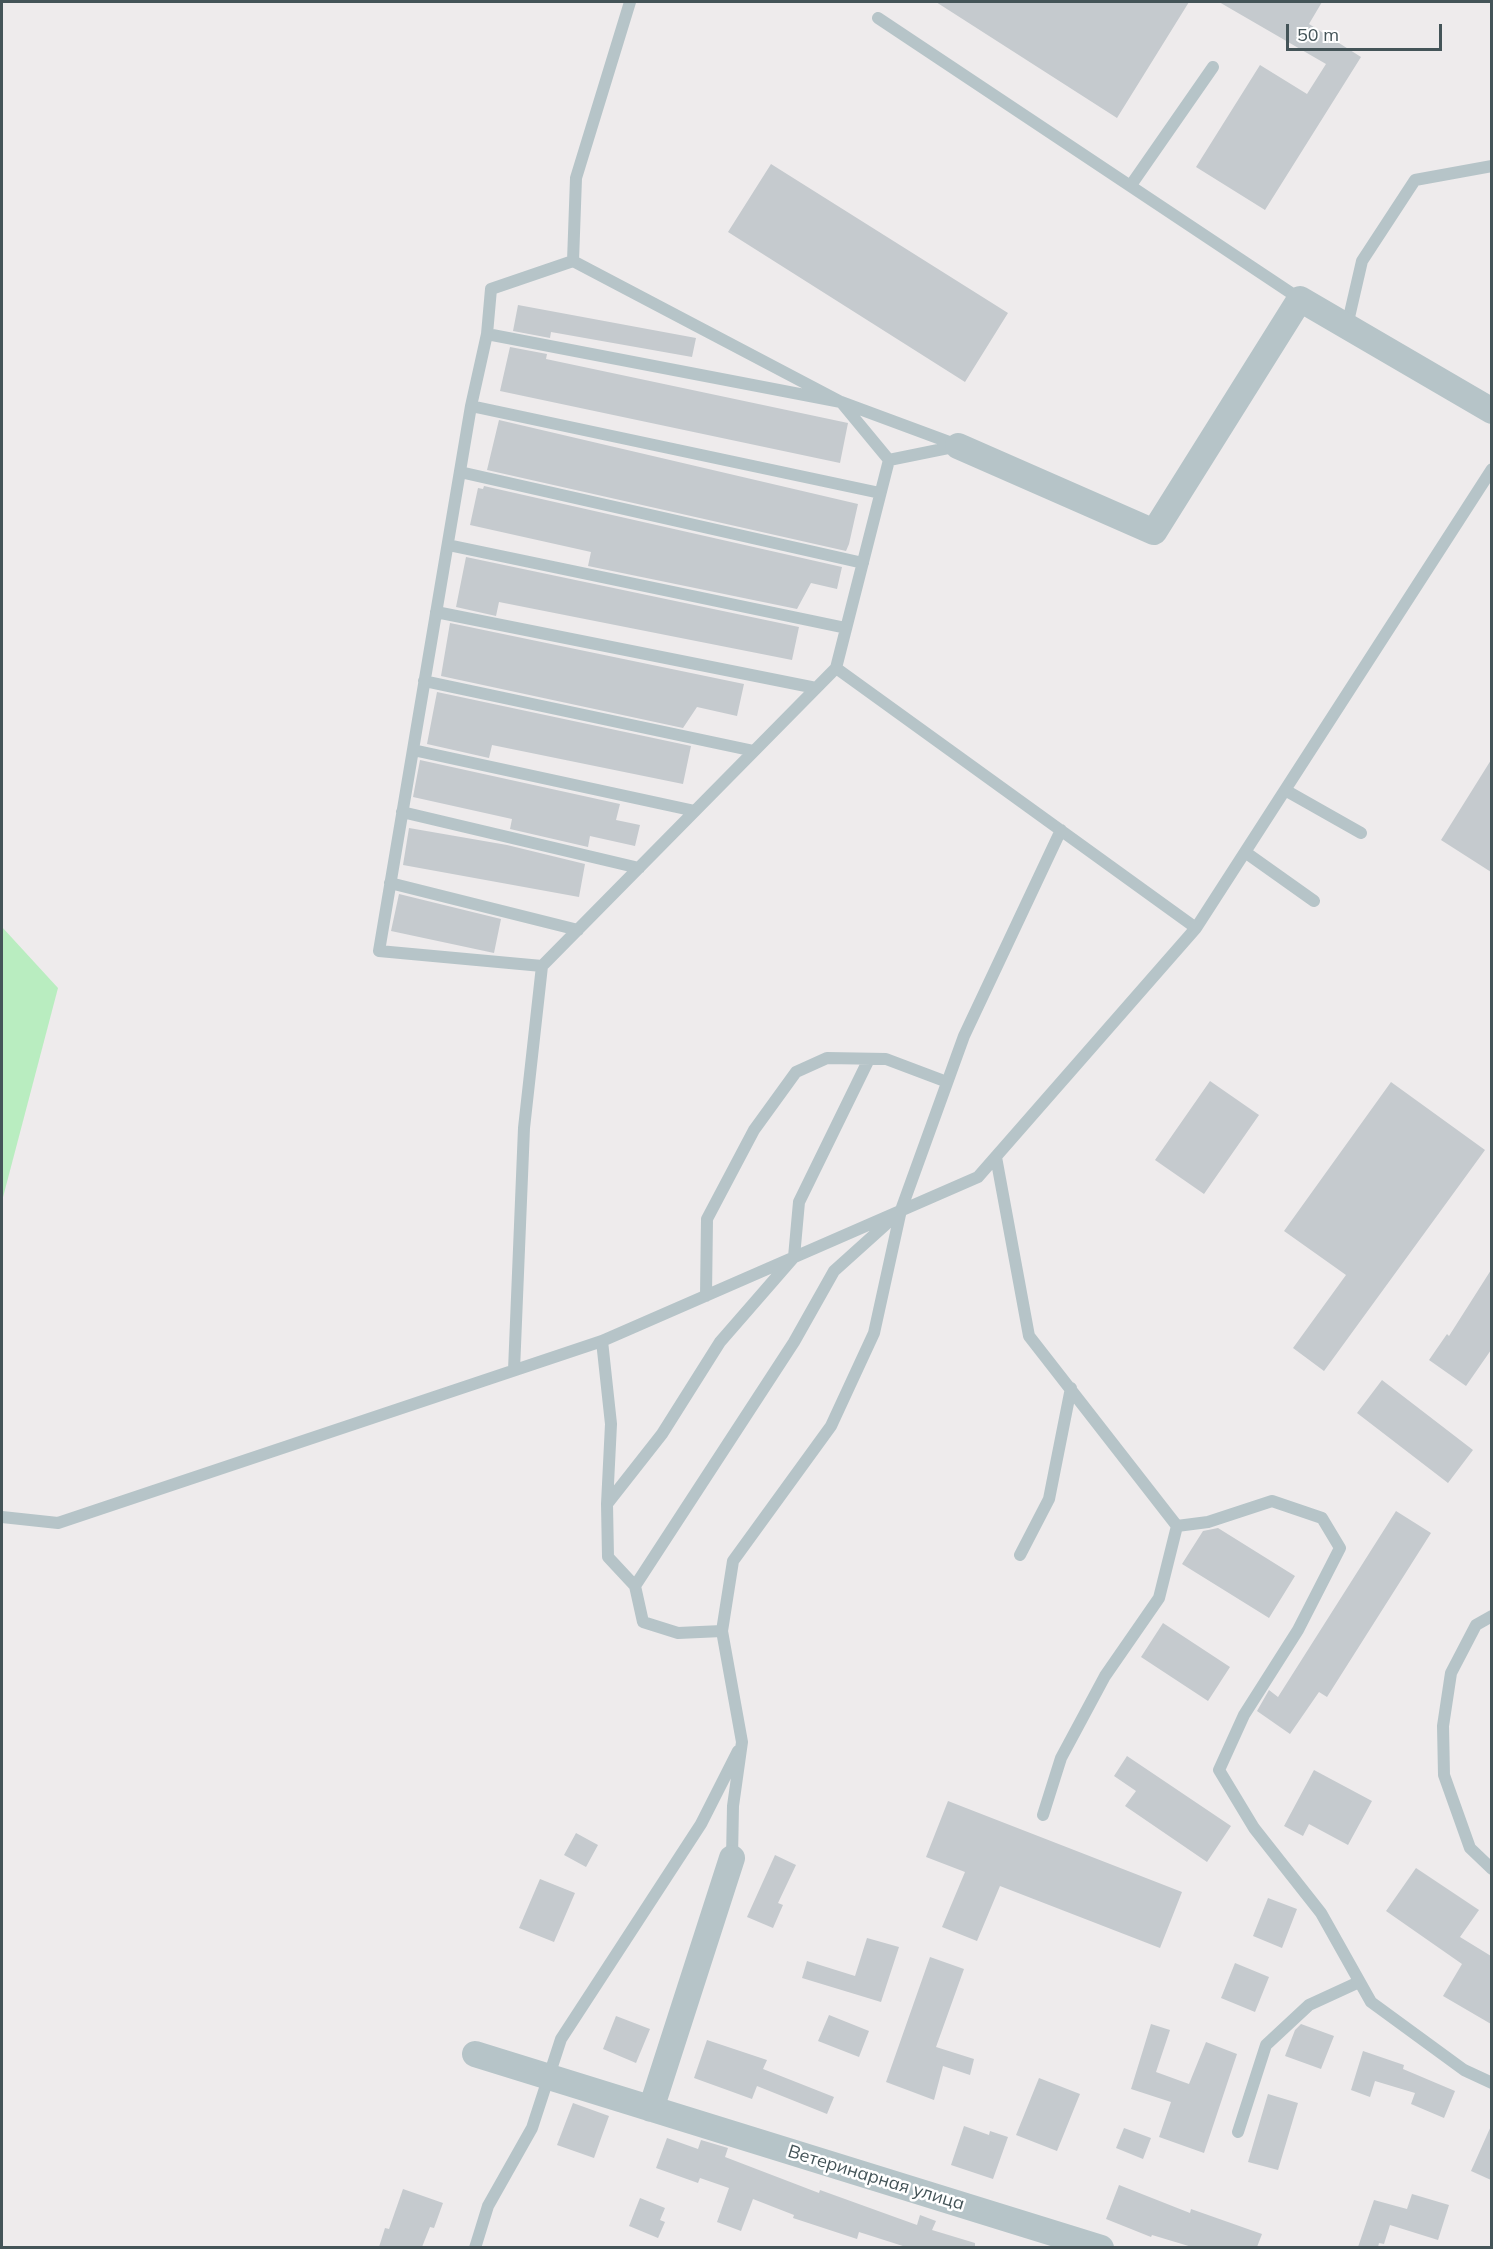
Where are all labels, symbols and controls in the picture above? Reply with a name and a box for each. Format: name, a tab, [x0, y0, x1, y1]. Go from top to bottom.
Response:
scale bar	[1289, 12, 1445, 50]
text: 50 m	[1297, 23, 1339, 46]
street label: Ветеринарная улица	[785, 2141, 967, 2215]

